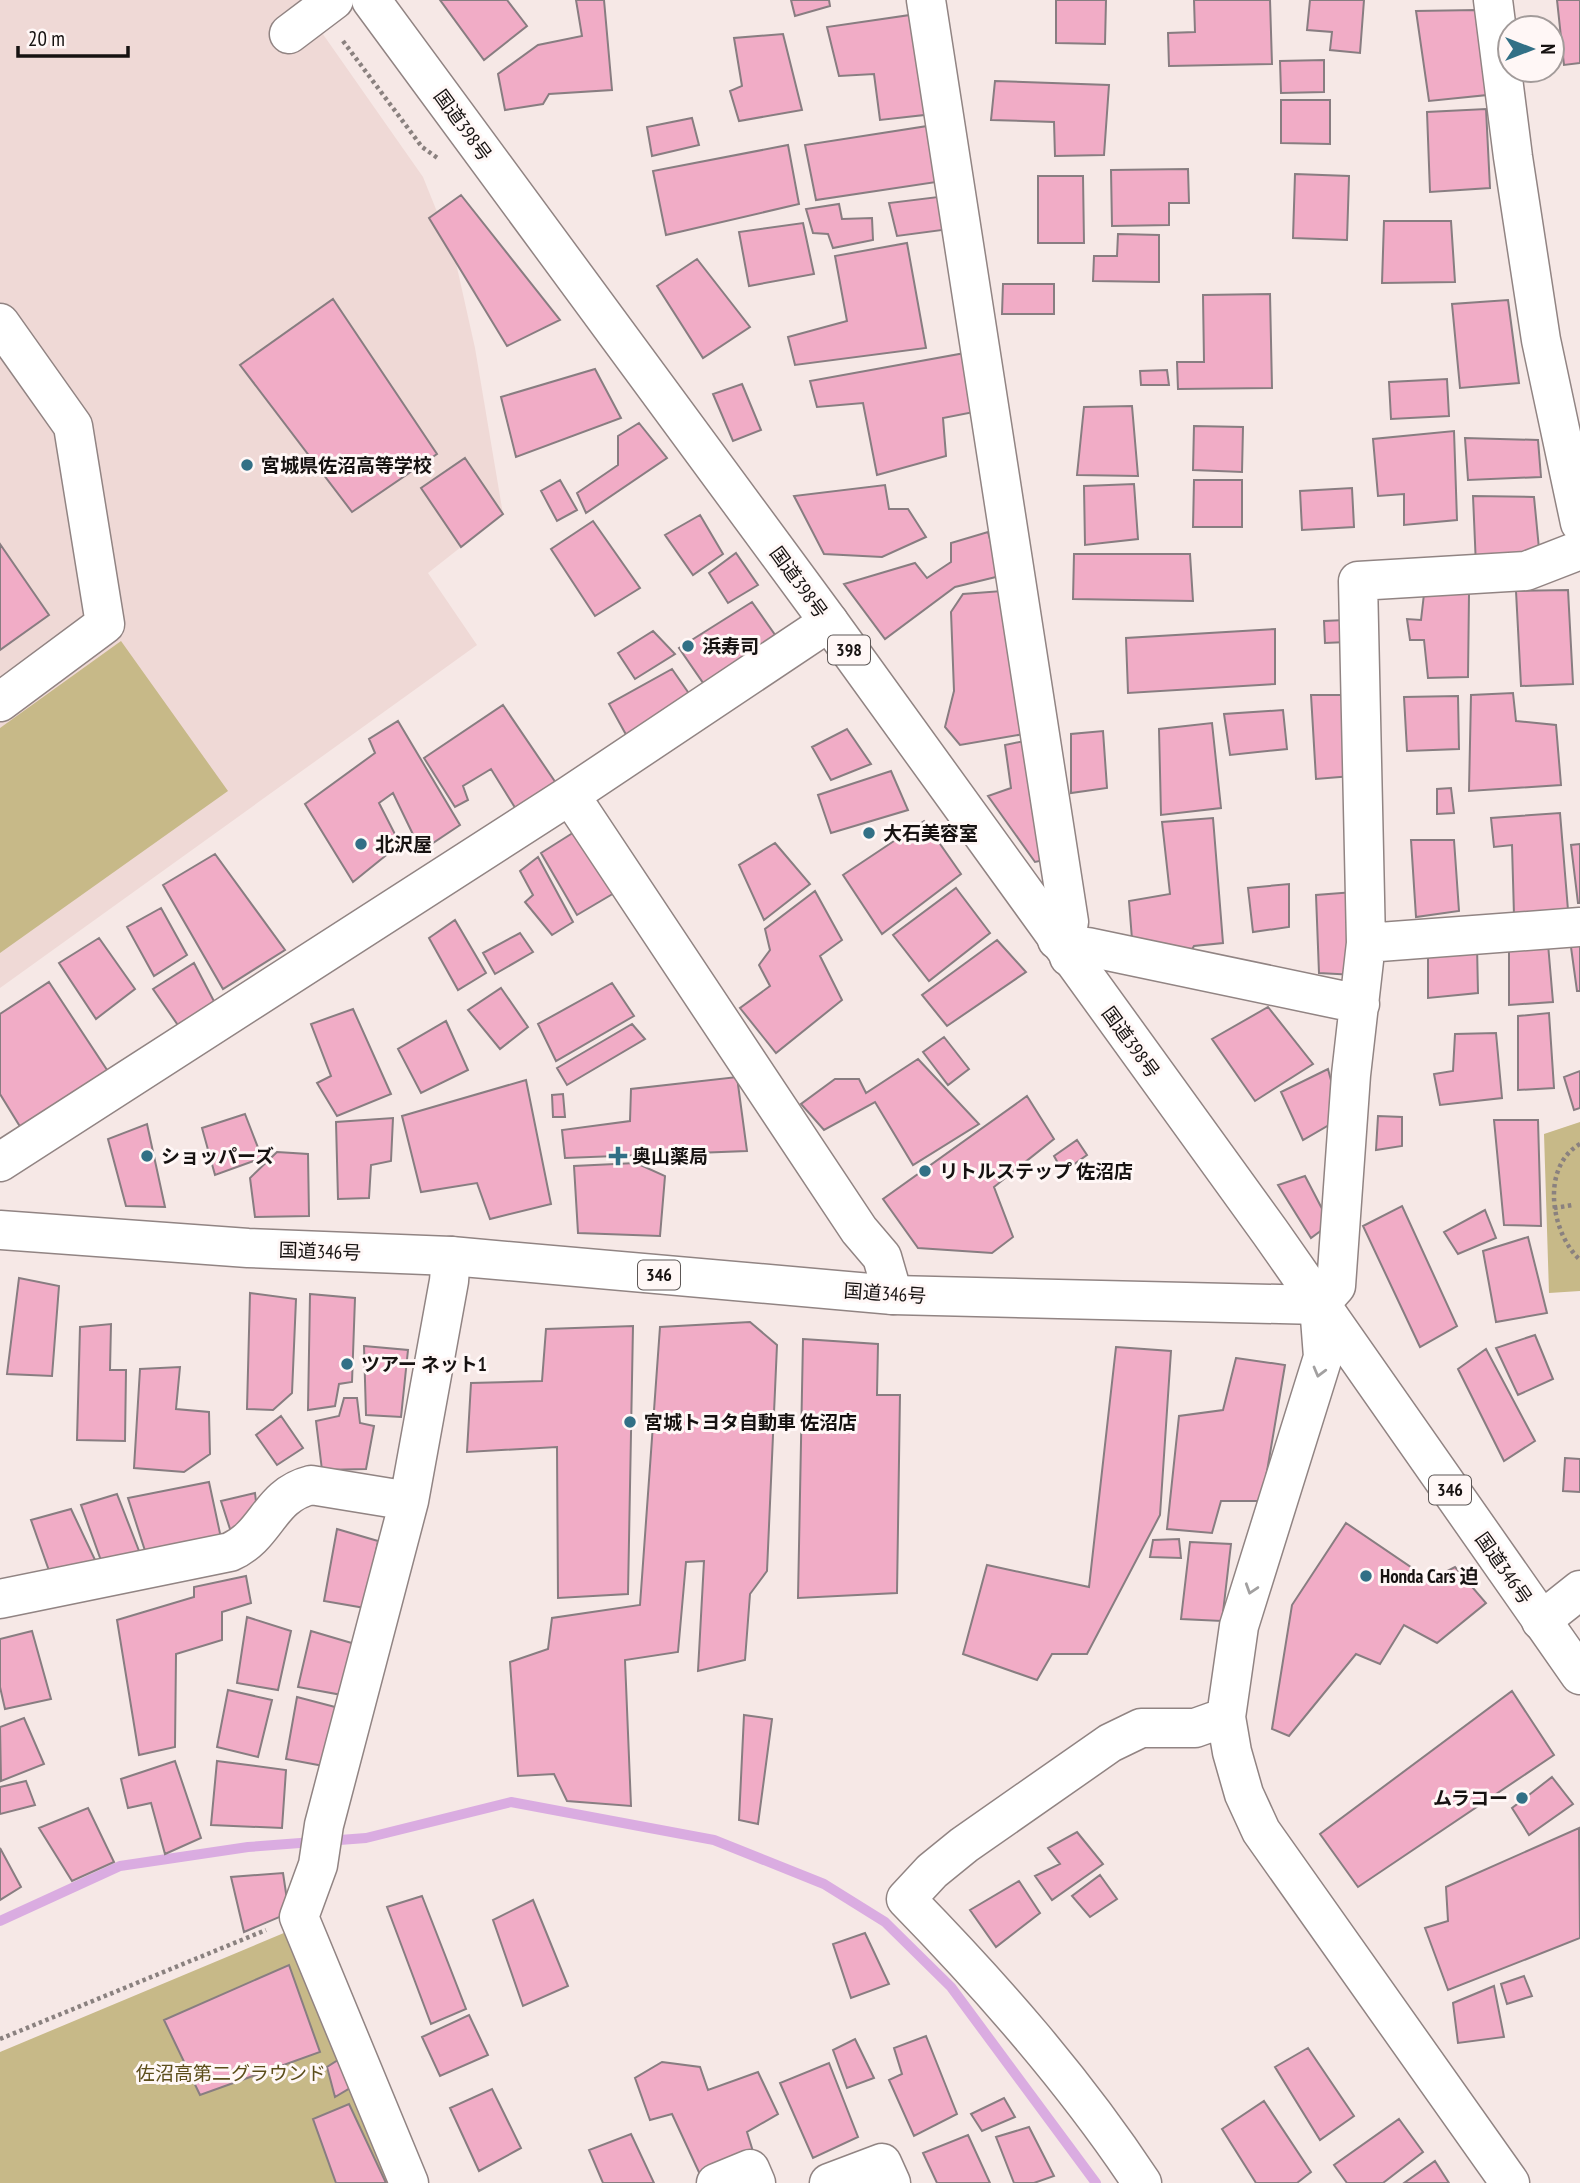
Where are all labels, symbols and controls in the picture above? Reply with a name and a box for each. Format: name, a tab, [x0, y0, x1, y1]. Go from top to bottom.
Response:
scale bar	[18, 14, 128, 58]
north arrow	[1496, 14, 1566, 84]
text: 20 m	[28, 25, 65, 52]
text: N	[1536, 44, 1560, 54]
street label: 国道398号	[429, 85, 497, 165]
place label: 宮城県佐沼高等学校	[261, 453, 432, 477]
marker: 宮城県佐沼高等学校	[239, 457, 255, 473]
street label: 国道398号	[765, 542, 833, 622]
place label: 浜寿司	[702, 634, 759, 658]
road number: 398	[828, 636, 870, 664]
marker: 浜寿司	[680, 638, 696, 654]
place label: 大石美容室	[883, 821, 978, 845]
marker: 大石美容室	[861, 825, 877, 841]
place label: 北沢屋	[375, 832, 432, 856]
marker: 北沢屋	[353, 836, 369, 852]
street label: 国道398号	[1097, 1002, 1165, 1082]
place label: ショッパーズ	[161, 1144, 274, 1168]
place label: 奥山薬局	[632, 1144, 708, 1168]
marker: ショッパーズ	[139, 1148, 155, 1164]
marker: 奥山薬局	[610, 1148, 626, 1164]
place label: リトルステップ 佐沼店	[939, 1159, 1133, 1183]
marker: リトルステップ 佐沼店	[917, 1163, 933, 1179]
street label: 国道346号	[278, 1238, 362, 1264]
road number: 346	[638, 1260, 680, 1290]
street label: 国道346号	[843, 1278, 927, 1308]
place label: ツアー ネット1	[361, 1352, 487, 1376]
marker: ツアー ネット1	[339, 1356, 355, 1372]
one-way arrow	[1313, 1366, 1327, 1378]
place label: 宮城トヨタ自動車 佐沼店	[644, 1410, 857, 1434]
marker: 宮城トヨタ自動車 佐沼店	[622, 1414, 638, 1430]
road number: 346	[1429, 1476, 1471, 1504]
street label: 国道346号	[1470, 1527, 1538, 1609]
place label: Honda Cars 迫	[1380, 1564, 1479, 1588]
marker: Honda Cars 迫	[1358, 1568, 1374, 1584]
one-way arrow	[1244, 1583, 1259, 1595]
place label: ムラコー	[1433, 1786, 1508, 1810]
marker: ムラコー	[1514, 1790, 1530, 1806]
park label: 佐沼高第二グラウンド	[136, 2061, 326, 2085]

